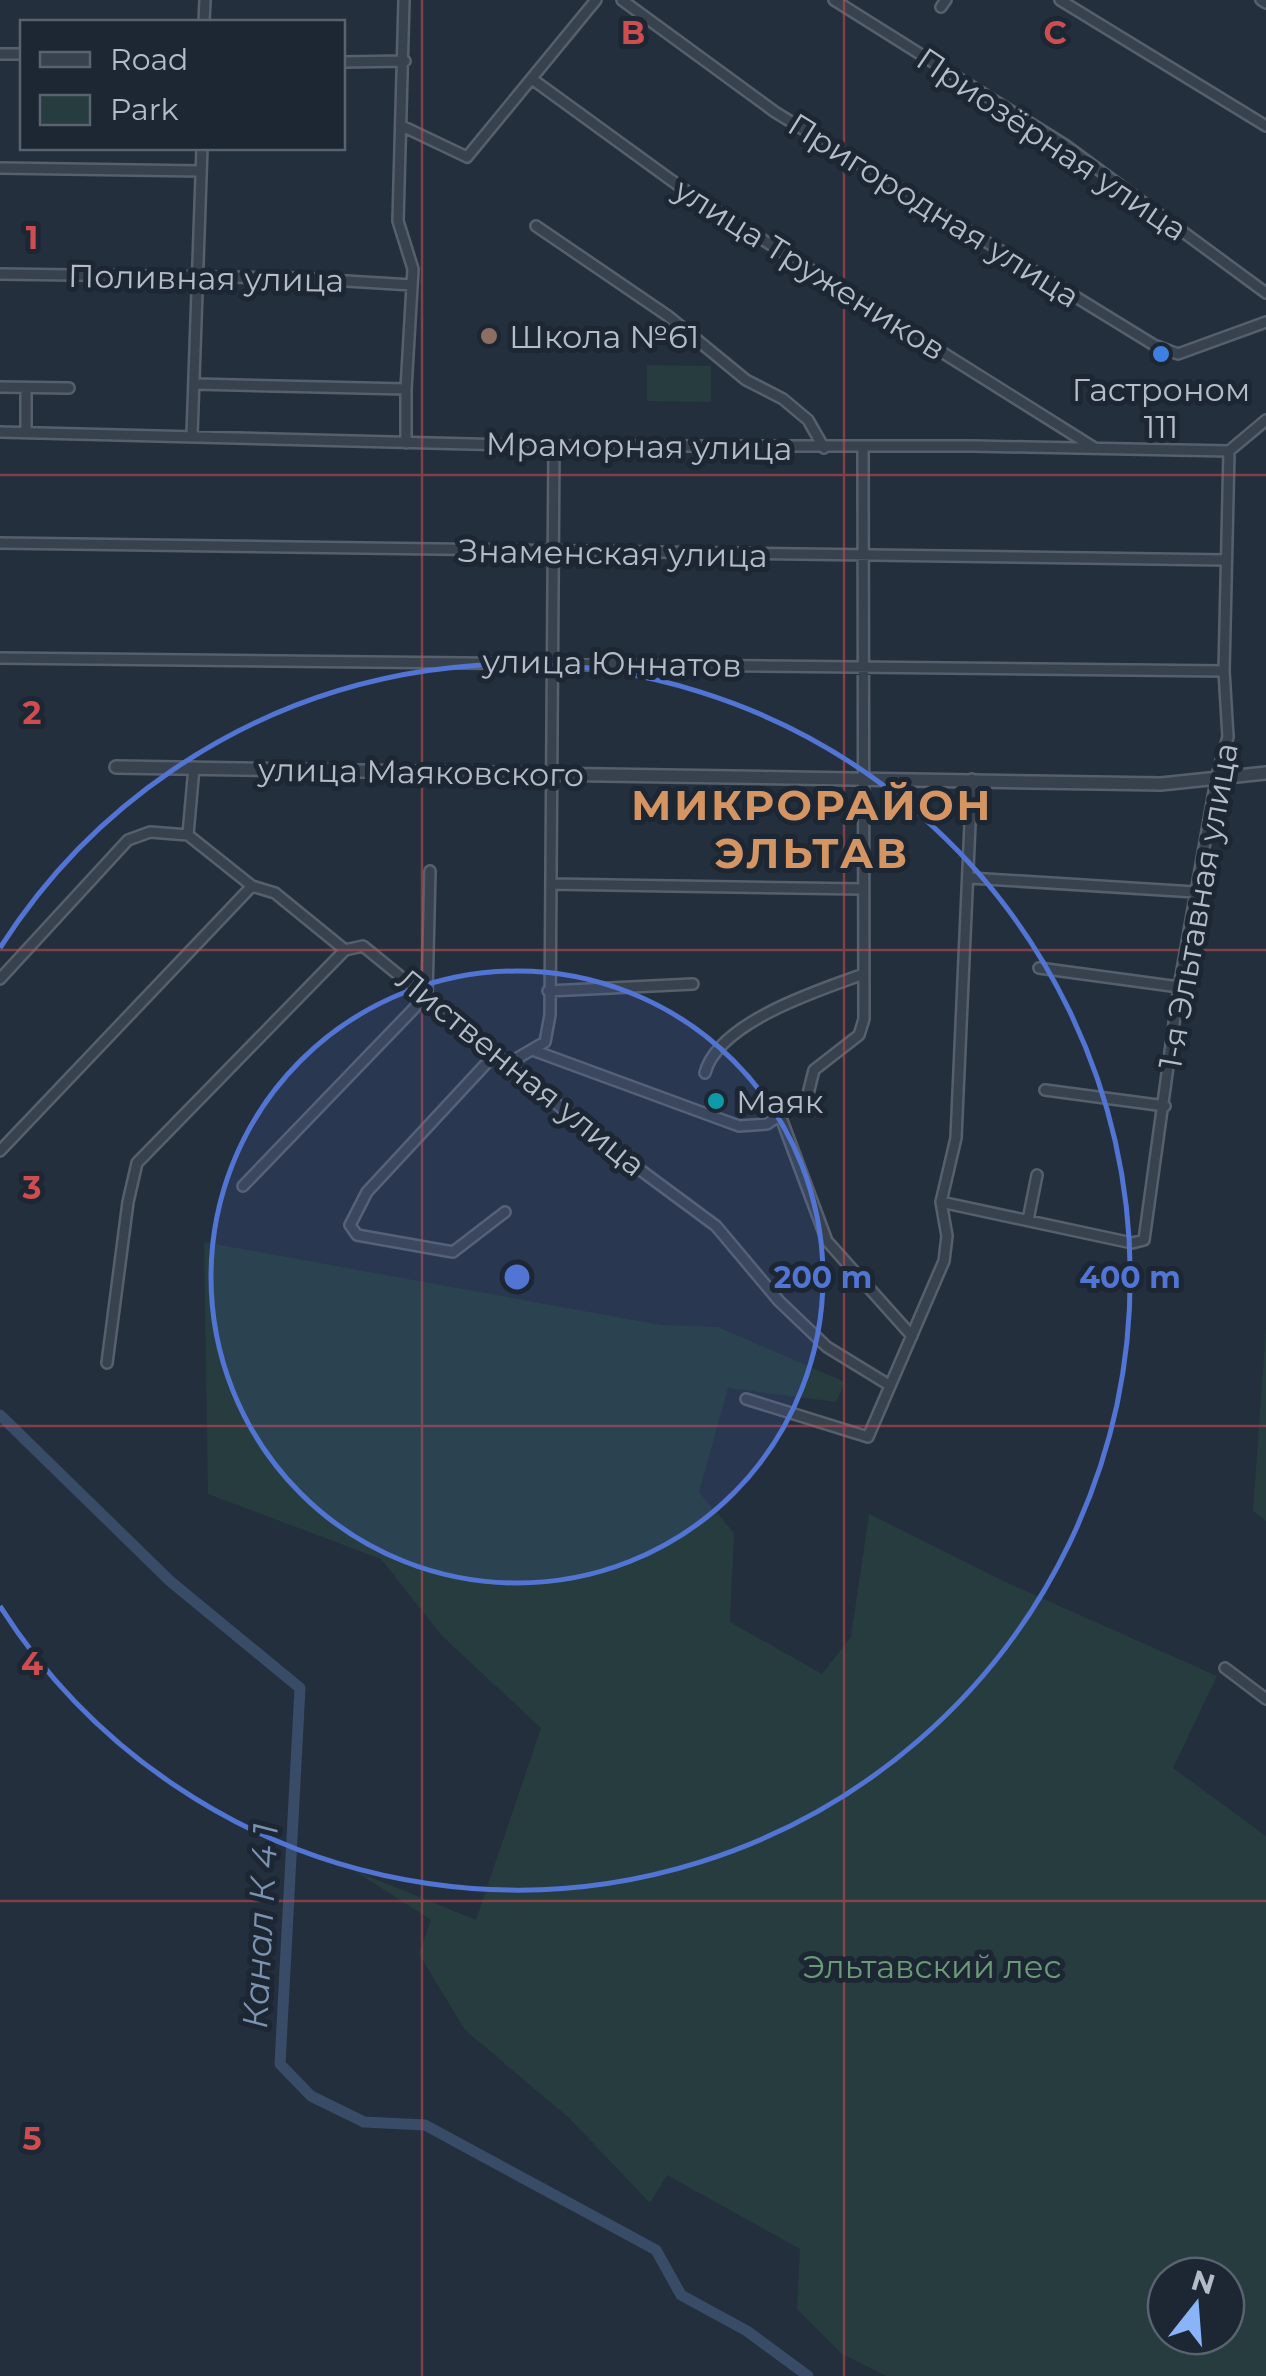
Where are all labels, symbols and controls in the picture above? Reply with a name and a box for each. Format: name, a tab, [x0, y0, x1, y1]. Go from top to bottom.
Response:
text: B	[621, 13, 645, 52]
text: C	[1043, 13, 1067, 52]
legend	[20, 20, 345, 150]
street label: Приозёрная улица	[909, 39, 1195, 249]
text: Road	[110, 41, 188, 78]
text: Park	[110, 91, 179, 128]
street label: Пригородная улица	[781, 104, 1087, 316]
street label: улица Тружеников	[666, 169, 953, 368]
text: 1	[26, 218, 38, 257]
street label: Поливная улица	[68, 256, 344, 300]
place label: Школа №61	[509, 317, 699, 356]
marker: Школа №61	[478, 325, 500, 347]
marker: Гастроном 111	[1150, 343, 1172, 365]
place label: Гастроном 111	[1072, 370, 1250, 446]
street label: Мраморная улица	[485, 424, 793, 468]
street label: Знаменская улица	[458, 531, 768, 575]
street label: улица Юннатов	[481, 641, 742, 685]
text: 2	[23, 693, 41, 732]
street label: 1-я Эльтавная улица	[1150, 740, 1246, 1072]
street label: улица Маяковского	[257, 750, 584, 794]
district label: МИКРОРАЙОН ЭЛЬТАВ	[631, 779, 993, 879]
street label: Лиственная улица	[389, 960, 653, 1184]
place label: Маяк	[736, 1082, 824, 1121]
marker: Маяк	[705, 1090, 727, 1112]
text: 3	[22, 1168, 41, 1207]
centre of rings	[499, 1259, 535, 1295]
text: 200 m	[774, 1259, 872, 1296]
text: 400 m	[1079, 1259, 1181, 1296]
text: 4	[21, 1644, 43, 1683]
water label: Канал К 4 1	[233, 1822, 287, 2030]
park label: Эльтавский лес	[803, 1947, 1061, 1986]
text: 5	[22, 2119, 42, 2158]
north arrow	[1146, 2256, 1246, 2356]
text: N	[1188, 2263, 1219, 2302]

